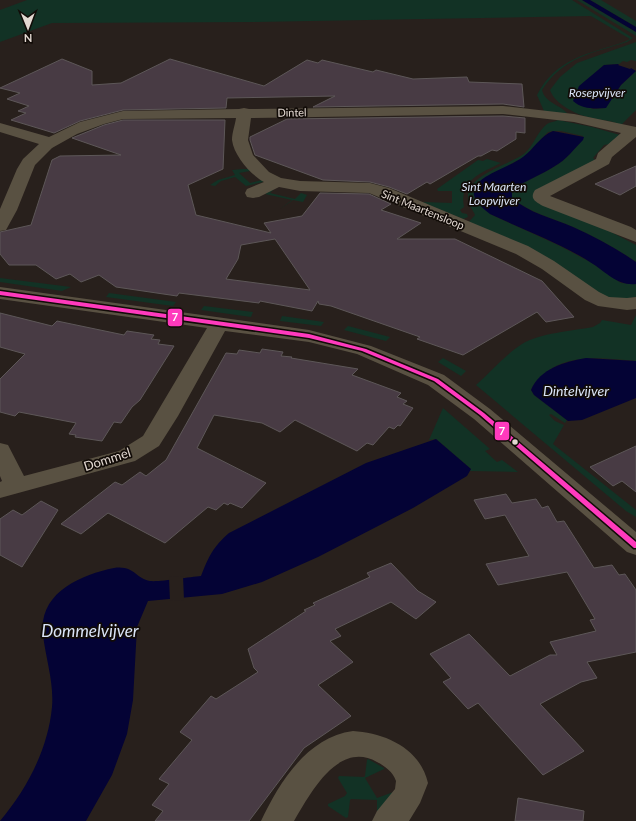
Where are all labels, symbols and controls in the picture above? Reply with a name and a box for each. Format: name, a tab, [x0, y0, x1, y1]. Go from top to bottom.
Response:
north arrow	[8, 8, 48, 48]
text: N	[24, 32, 33, 45]
water label: Rosepvijver	[569, 85, 626, 100]
street label: Dintel	[277, 105, 307, 119]
water label: Sint Maarten Loopvijver	[462, 179, 526, 208]
street label: Sint Maartensloop	[380, 186, 466, 232]
line badge: 7	[167, 308, 183, 327]
text: 7	[172, 310, 178, 323]
water label: Dintelvijver	[543, 382, 609, 399]
line badge: 7	[494, 421, 510, 441]
text: 7	[499, 424, 505, 437]
unlabelled marker	[510, 437, 520, 447]
street label: Dommel	[81, 444, 133, 474]
water label: Dommelvijver	[41, 620, 140, 641]

